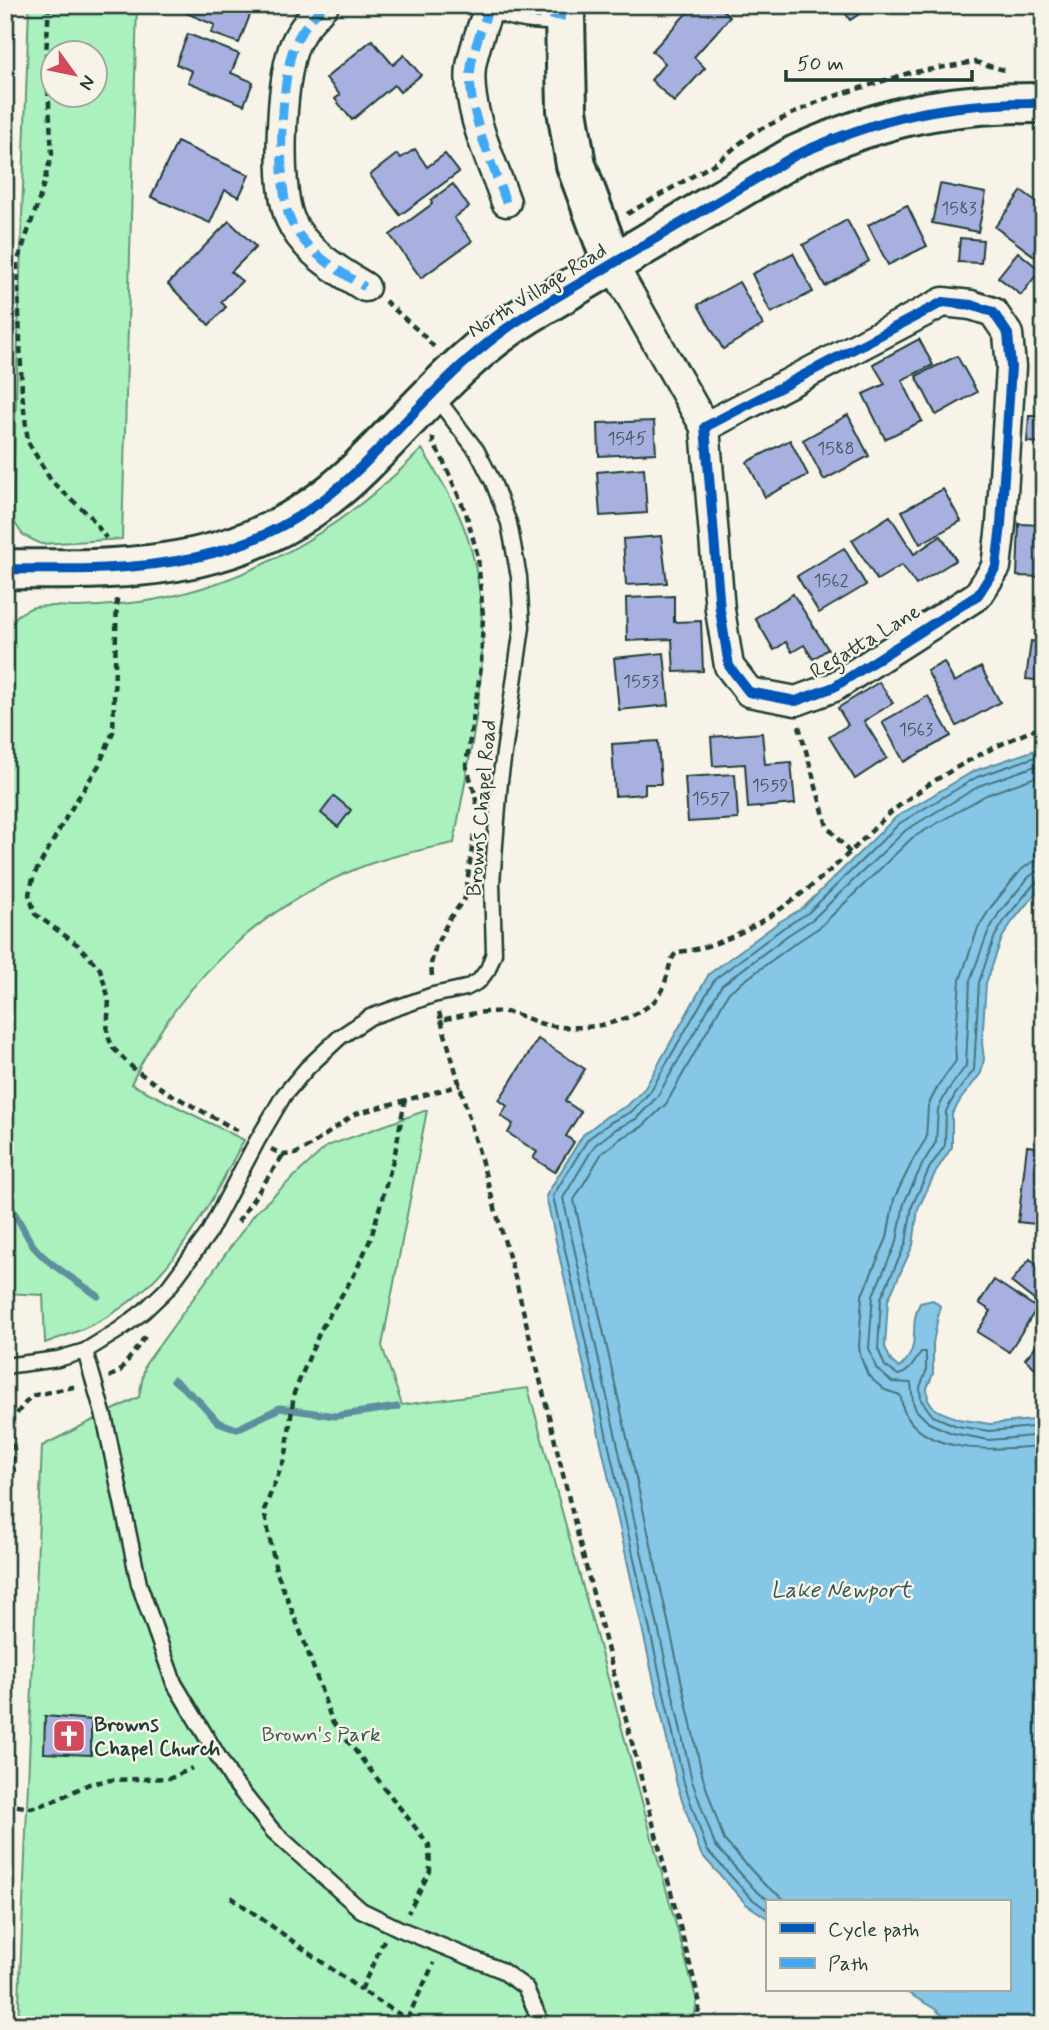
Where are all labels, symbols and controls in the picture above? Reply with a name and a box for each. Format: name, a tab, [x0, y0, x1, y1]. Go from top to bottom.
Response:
north arrow	[38, 38, 108, 108]
scale bar	[786, 38, 972, 82]
text: 50 m	[797, 50, 844, 78]
text: N	[73, 70, 101, 95]
house number: 1583	[941, 197, 977, 221]
street label: North Village Road	[463, 237, 612, 345]
house number: 1545	[607, 427, 647, 451]
house number: 1588	[817, 437, 855, 461]
house number: 1562	[814, 569, 849, 593]
street label: Regatta Lane	[805, 598, 927, 688]
house number: 1553	[623, 670, 659, 694]
house number: 1563	[899, 718, 933, 742]
street label: Browns Chapel Road	[460, 719, 504, 898]
house number: 1559	[752, 774, 788, 798]
house number: 1557	[692, 787, 730, 811]
water label: Lake Newport	[771, 1576, 913, 1606]
place label: Browns Chapel Church	[94, 1711, 221, 1763]
church icon: Browns Chapel Church	[50, 1717, 88, 1755]
park label: Brown's Park	[261, 1721, 381, 1749]
legend	[766, 1900, 1010, 1992]
text: Cycle path	[828, 1916, 919, 1944]
text: Path	[828, 1950, 868, 1978]

